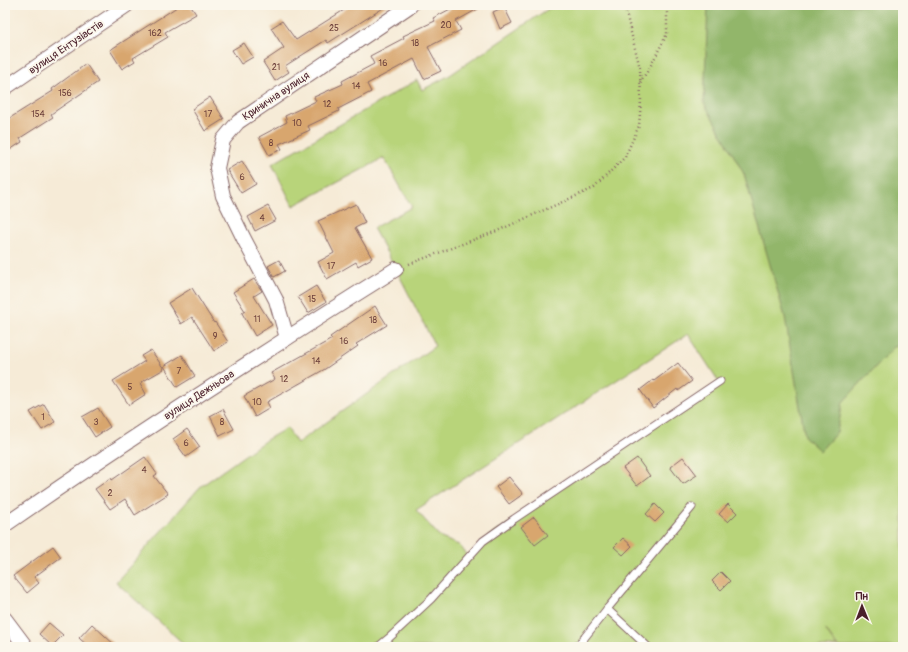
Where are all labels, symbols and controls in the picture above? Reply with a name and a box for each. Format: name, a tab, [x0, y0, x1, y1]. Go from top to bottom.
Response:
street label: вулиця Ентузіастів	[26, 17, 106, 77]
house number: 20	[440, 20, 452, 31]
house number: 25	[329, 23, 339, 34]
house number: 162	[148, 28, 162, 39]
house number: 18	[411, 38, 419, 49]
house number: 16	[379, 58, 387, 69]
house number: 21	[272, 62, 280, 73]
street label: Кринична вулиця	[240, 69, 312, 123]
house number: 14	[352, 81, 361, 92]
house number: 156	[58, 88, 72, 99]
house number: 12	[323, 99, 331, 110]
house number: 154	[31, 109, 46, 120]
house number: 17	[204, 109, 212, 120]
house number: 10	[292, 118, 302, 129]
house number: 8	[269, 138, 274, 149]
house number: 6	[239, 172, 245, 183]
house number: 4	[259, 213, 265, 224]
house number: 17	[327, 261, 335, 272]
house number: 15	[308, 294, 316, 305]
house number: 11	[253, 314, 261, 325]
house number: 18	[369, 315, 377, 326]
house number: 9	[213, 331, 218, 342]
house number: 16	[340, 336, 348, 347]
house number: 14	[312, 356, 321, 367]
house number: 7	[177, 366, 182, 377]
street label: вулиця Дежньова	[161, 367, 237, 423]
house number: 12	[280, 374, 288, 385]
house number: 5	[128, 382, 133, 393]
house number: 10	[252, 397, 262, 408]
house number: 1	[41, 412, 45, 423]
house number: 3	[93, 417, 99, 428]
house number: 8	[220, 417, 225, 428]
house number: 6	[183, 438, 189, 449]
house number: 4	[141, 465, 147, 476]
house number: 2	[107, 488, 113, 499]
north arrow	[842, 586, 882, 626]
text: Пн	[856, 590, 868, 603]

